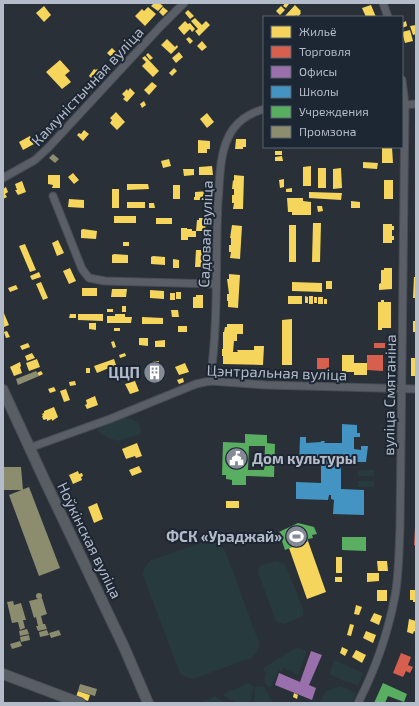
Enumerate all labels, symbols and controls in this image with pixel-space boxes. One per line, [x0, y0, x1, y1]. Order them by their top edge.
legend [263, 16, 403, 148]
street label: Камуністычная вуліца [27, 23, 148, 150]
text: Жильё [299, 24, 336, 38]
text: Торговля [299, 44, 351, 58]
text: Офисы [299, 64, 337, 78]
text: Школы [299, 84, 339, 98]
text: Учреждения [299, 104, 369, 118]
text: Промзона [299, 124, 356, 138]
street label: Садовая вуліца [194, 180, 217, 288]
street label: вуліца Смятаніна [379, 334, 400, 456]
building icon: ЦЦП [142, 359, 168, 385]
street label: Цэнтральная вуліца [206, 361, 348, 384]
place label: ЦЦП [108, 363, 140, 381]
public building icon: Дом культуры [223, 445, 249, 471]
place label: Дом культуры [252, 449, 356, 467]
street label: Ноўкінская вуліца [53, 479, 126, 602]
sports icon: ФСК «Ураджай» [284, 523, 310, 549]
place label: ФСК «Ураджай» [166, 527, 282, 545]

